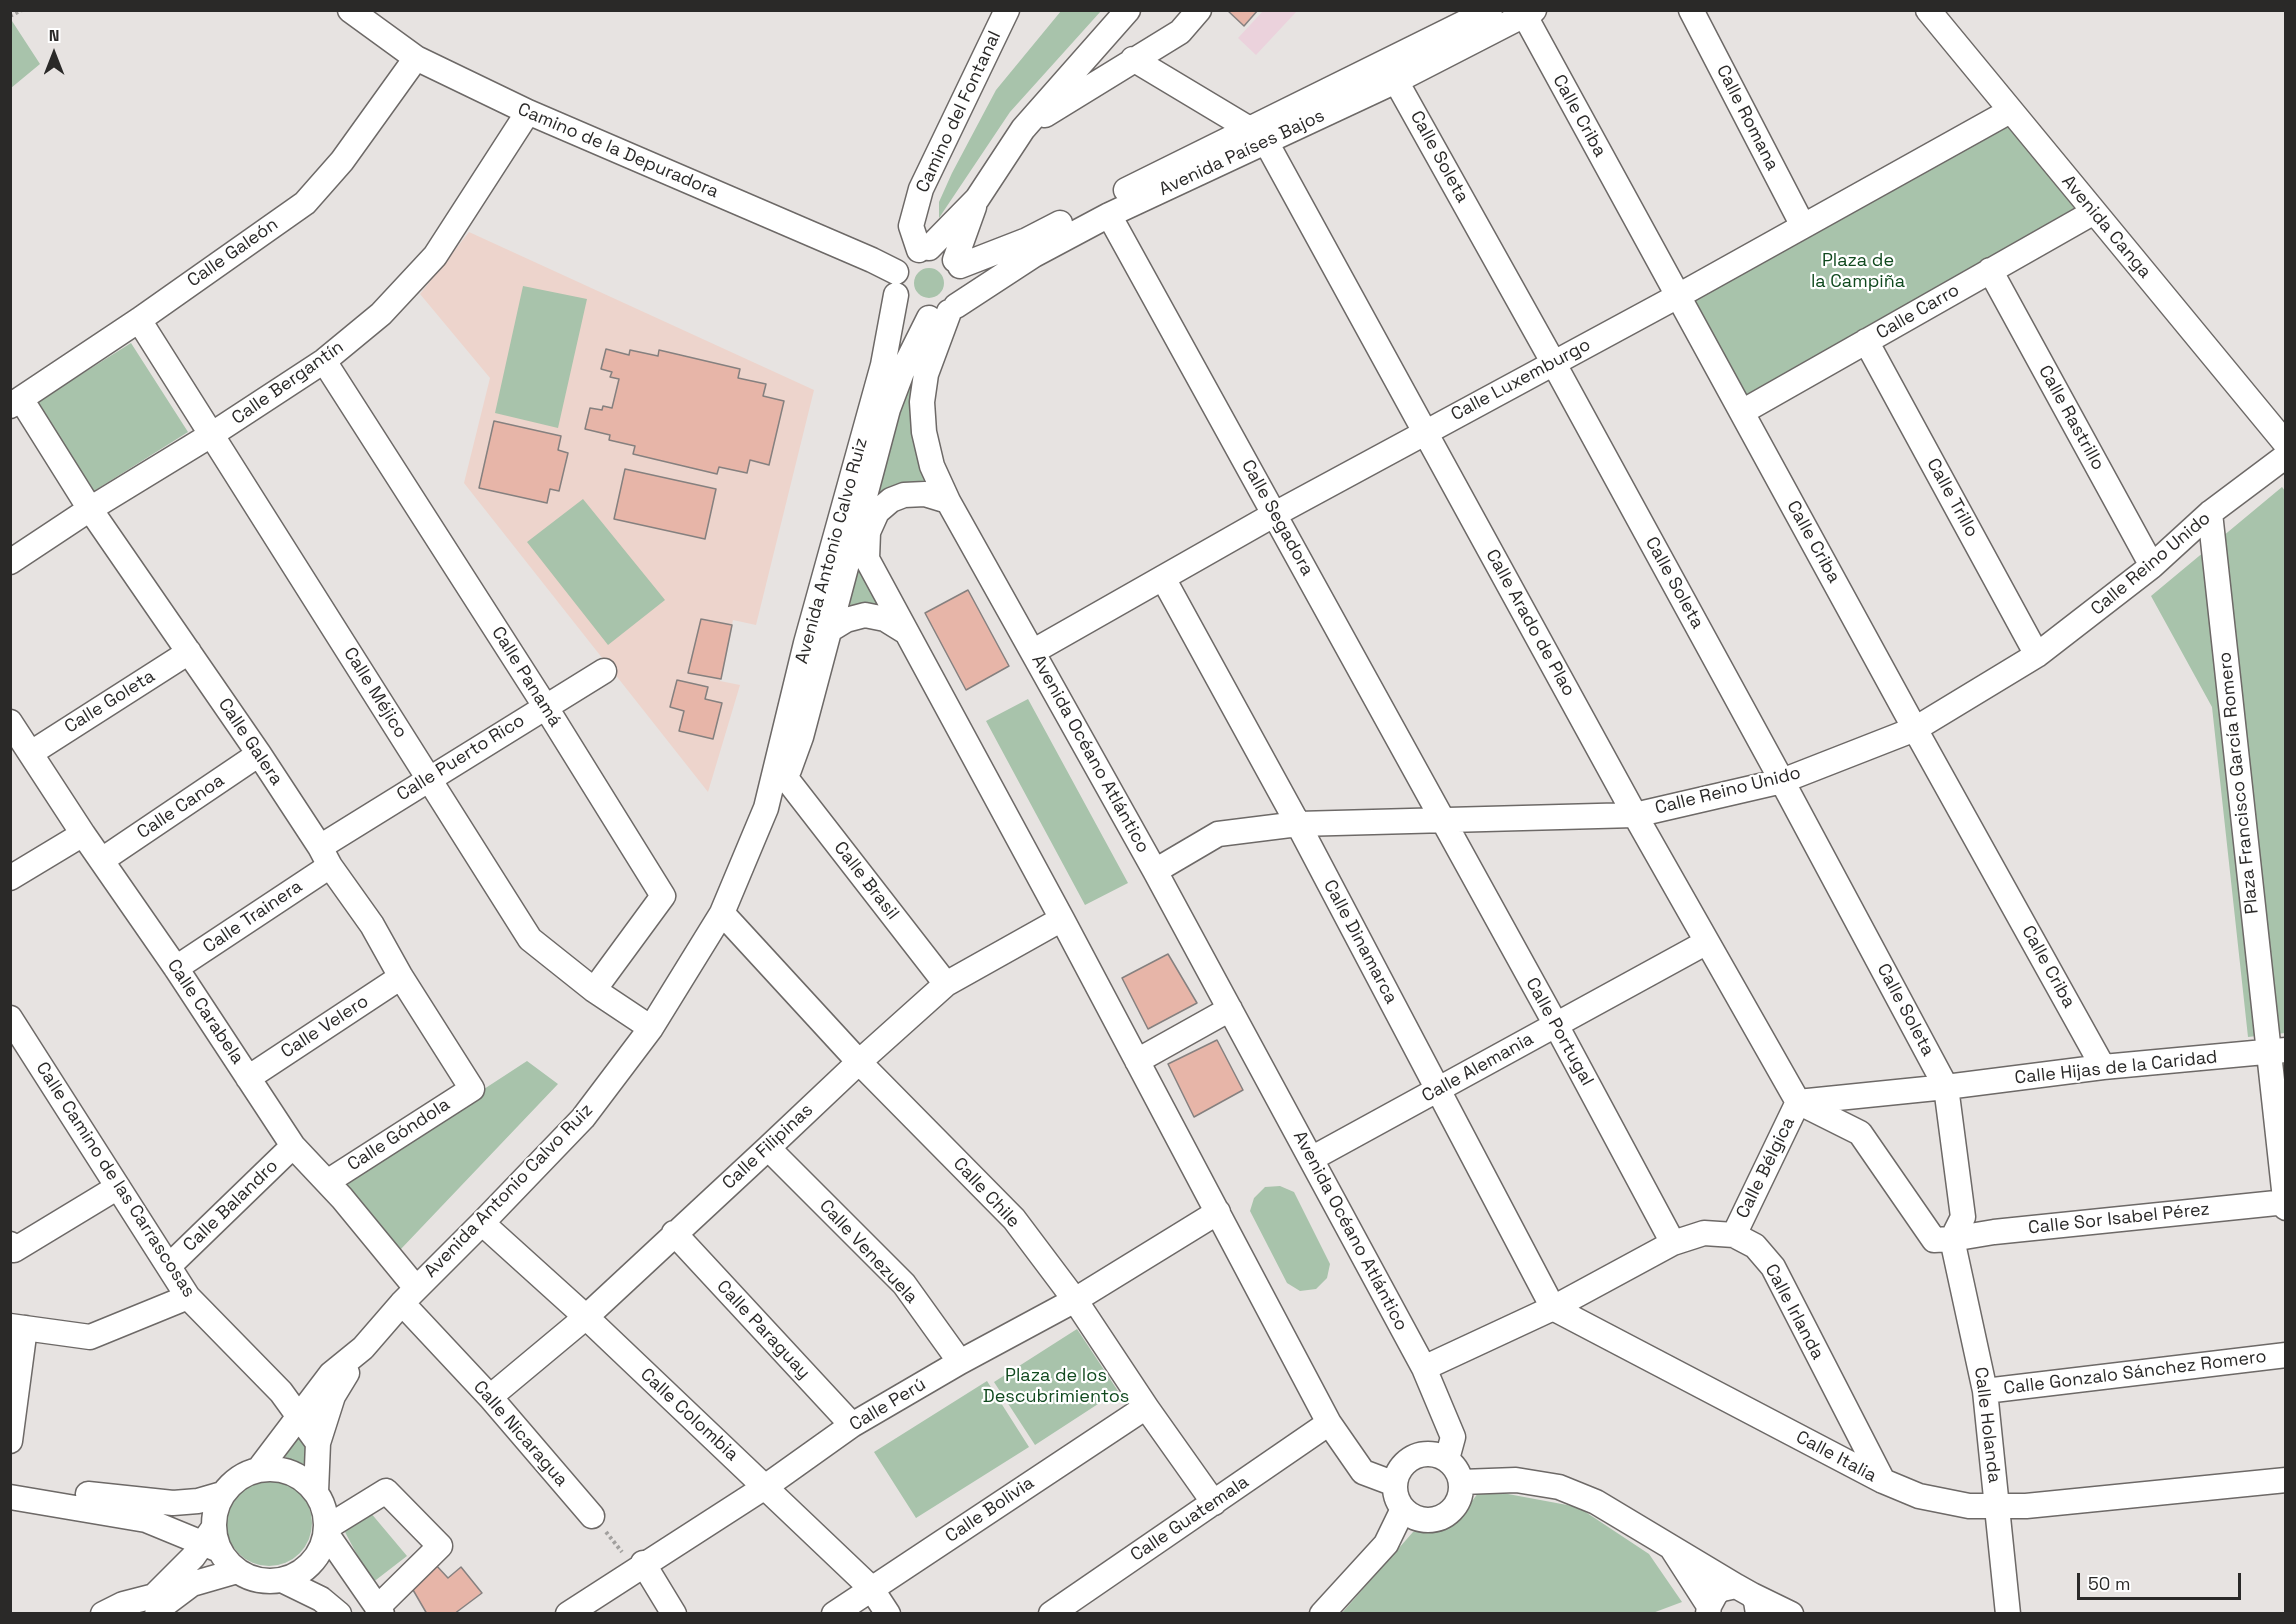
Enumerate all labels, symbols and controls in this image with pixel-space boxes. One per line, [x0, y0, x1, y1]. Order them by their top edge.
north arrow [24, 24, 84, 84]
text: N [49, 25, 59, 46]
street label: Camino del Fontanal [912, 28, 1006, 196]
street label: Calle Romana [1711, 62, 1783, 174]
street label: Calle Criba [1548, 71, 1610, 161]
street label: Camino de la Depuradora [514, 99, 722, 203]
street label: Avenida Países Bajos [1156, 105, 1328, 201]
street label: Calle Soleta [1405, 107, 1473, 207]
street label: Avenida Canga [2057, 171, 2155, 283]
street label: Calle Galeón [184, 214, 282, 292]
park label: Plaza de la Campiña [1811, 250, 1905, 292]
street label: Calle Carro [1873, 280, 1963, 344]
street label: Calle Luxemburgo [1448, 334, 1594, 426]
street label: Calle Bergantín [228, 336, 348, 430]
street label: Calle Rastrillo [2033, 362, 2109, 474]
street label: Avenida Antonio Calvo Ruiz [791, 436, 873, 666]
street label: Calle Trillo [1922, 455, 1982, 541]
street label: Calle Segadora [1236, 456, 1318, 580]
street label: Calle Criba [1782, 497, 1844, 587]
street label: Calle Reino Unido [2087, 508, 2215, 620]
street label: Calle Soleta [1640, 533, 1708, 633]
street label: Calle Arado de Plao [1481, 546, 1579, 700]
street label: Calle Panamá [487, 623, 565, 731]
street label: Calle Méjico [339, 644, 411, 742]
street label: Avenida Océano Atlántico [1026, 651, 1154, 857]
street label: Plaza Francisco García Romero [2214, 651, 2264, 915]
street label: Calle Goleta [61, 666, 159, 738]
street label: Calle Galera [213, 694, 287, 790]
street label: Calle Puerto Rico [393, 710, 529, 806]
street label: Calle Reino Unido [1653, 762, 1803, 820]
street label: Calle Canoa [133, 770, 229, 844]
street label: Calle Brasil [829, 838, 903, 924]
street label: Calle Trainera [199, 876, 307, 958]
street label: Calle Dinamarca [1318, 876, 1402, 1008]
street label: Calle Criba [2017, 922, 2079, 1012]
street label: Calle Carabela [162, 955, 248, 1069]
street label: Calle Soleta [1872, 960, 1938, 1060]
street label: Calle Portugal [1520, 974, 1598, 1090]
street label: Calle Velero [277, 991, 373, 1063]
street label: Calle Alemania [1419, 1028, 1537, 1108]
street label: Calle Hijas de la Caridad [2014, 1047, 2218, 1089]
street label: Calle Camino de las Carrascosas [31, 1058, 199, 1302]
street label: Calle Góndola [344, 1094, 454, 1176]
street label: Avenida Antonio Calvo Ruiz [420, 1100, 598, 1282]
street label: Calle Filipinas [718, 1100, 818, 1194]
street label: Calle Bélgica [1732, 1114, 1800, 1222]
street label: Avenida Océano Atlántico [1288, 1127, 1412, 1335]
street label: Calle Chile [948, 1153, 1024, 1233]
street label: Calle Balandro [179, 1155, 283, 1257]
street label: Calle Venezuela [814, 1196, 922, 1308]
street label: Calle Sor Isabel Pérez [2027, 1199, 2211, 1239]
street label: Calle Irlanda [1760, 1261, 1828, 1363]
street label: Calle Paraguay [712, 1276, 814, 1384]
street label: Calle Gonzalo Sánchez Romero [2002, 1346, 2268, 1400]
street label: Calle Colombia [636, 1364, 742, 1466]
park label: Plaza de los Descubrimientos [983, 1365, 1129, 1408]
street label: Calle Holanda [1969, 1366, 2005, 1484]
street label: Calle Perú [846, 1374, 930, 1436]
street label: Calle Nicaragua [468, 1377, 572, 1491]
street label: Calle Italia [1792, 1427, 1880, 1487]
street label: Calle Guatemala [1127, 1471, 1253, 1567]
street label: Calle Bolivia [942, 1472, 1038, 1548]
scale bar [2080, 1561, 2244, 1599]
text: 50 m [2088, 1572, 2130, 1595]

